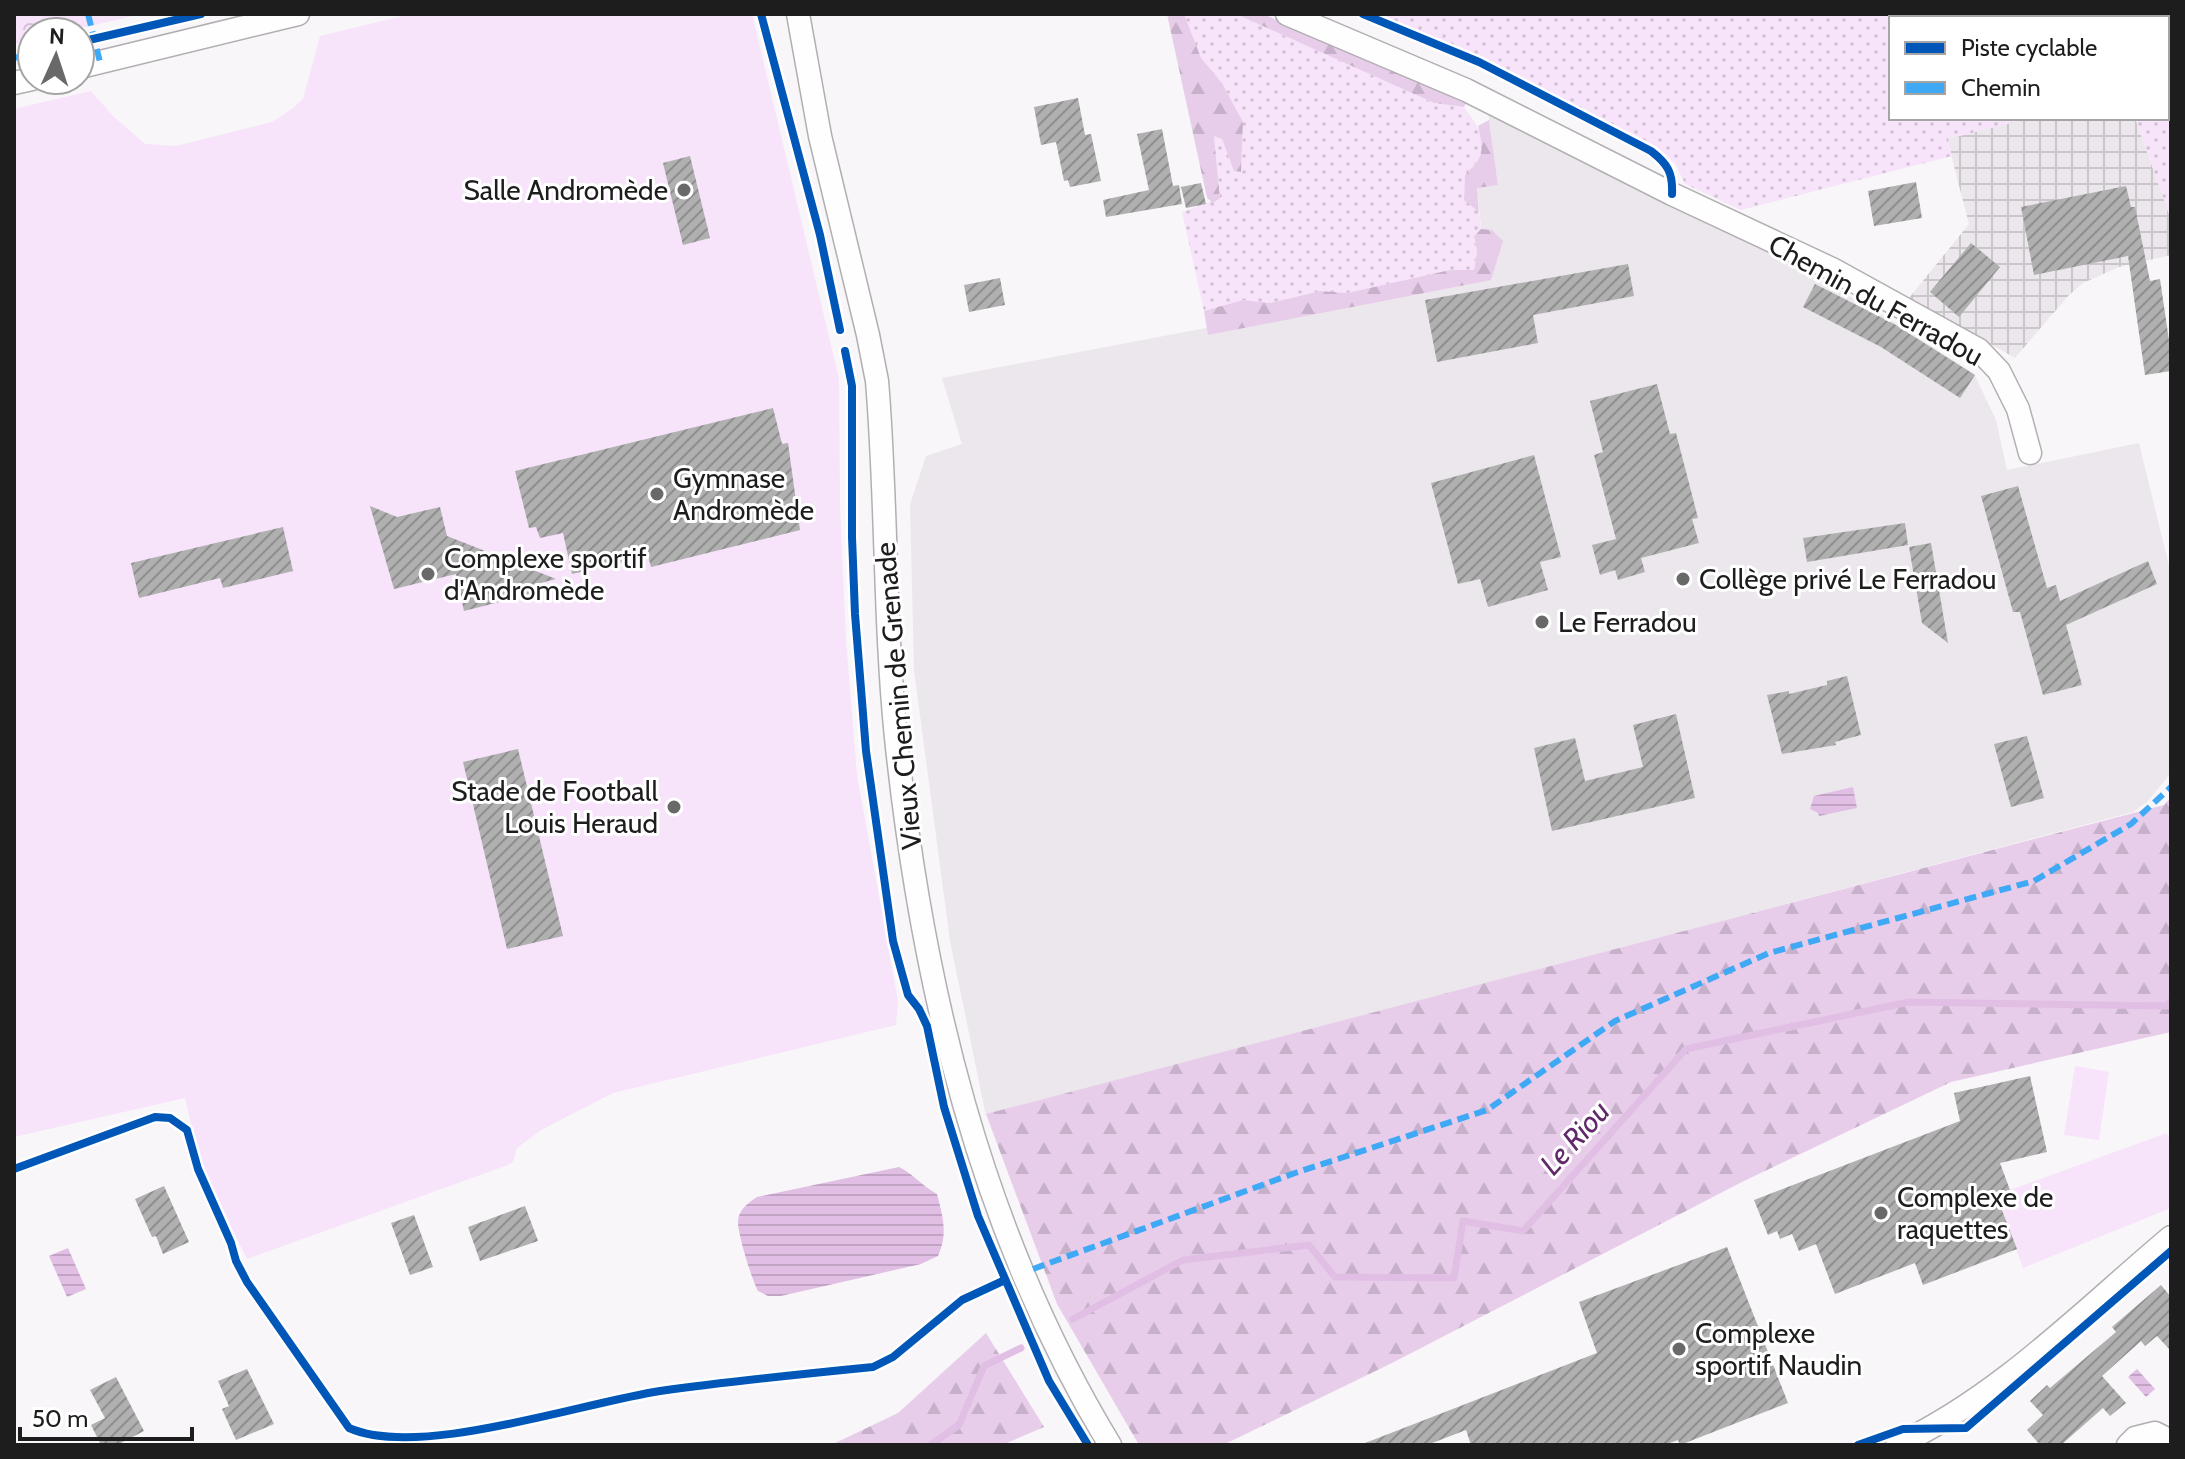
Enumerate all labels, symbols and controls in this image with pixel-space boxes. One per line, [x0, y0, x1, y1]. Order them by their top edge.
north arrow [16, 16, 96, 96]
legend [1889, 16, 2169, 120]
text: N [49, 23, 65, 50]
text: Piste cyclable [1961, 33, 2097, 62]
text: Chemin [1961, 73, 2041, 102]
place label: Salle Andromède [463, 173, 668, 207]
marker: Salle Andromède [675, 181, 693, 199]
street label: Chemin du Ferradou [1763, 227, 1989, 373]
place label: Gymnase Andromède [673, 461, 814, 527]
marker: Gymnase Andromède [648, 485, 666, 503]
place label: Complexe sportif d'Andromède [444, 541, 647, 607]
street label: Vieux Chemin de Grenade [868, 541, 928, 851]
place label: Collège privé Le Ferradou [1699, 562, 1996, 596]
marker: Complexe sportif d'Andromède [419, 565, 437, 583]
marker: Collège privé Le Ferradou [1674, 570, 1692, 588]
place label: Le Ferradou [1558, 605, 1697, 639]
marker: Le Ferradou [1533, 613, 1551, 631]
place label: Stade de Football Louis Heraud [451, 774, 658, 840]
marker: Stade de Football Louis Heraud [665, 798, 683, 816]
water label: Le Riou [1532, 1093, 1618, 1182]
place label: Complexe de raquettes [1897, 1180, 2053, 1246]
marker: Complexe de raquettes [1872, 1204, 1890, 1222]
place label: Complexe sportif Naudin [1695, 1316, 1862, 1382]
marker: Complexe sportif Naudin [1670, 1340, 1688, 1358]
scale bar [20, 1391, 192, 1441]
text: 50 m [32, 1404, 88, 1433]

